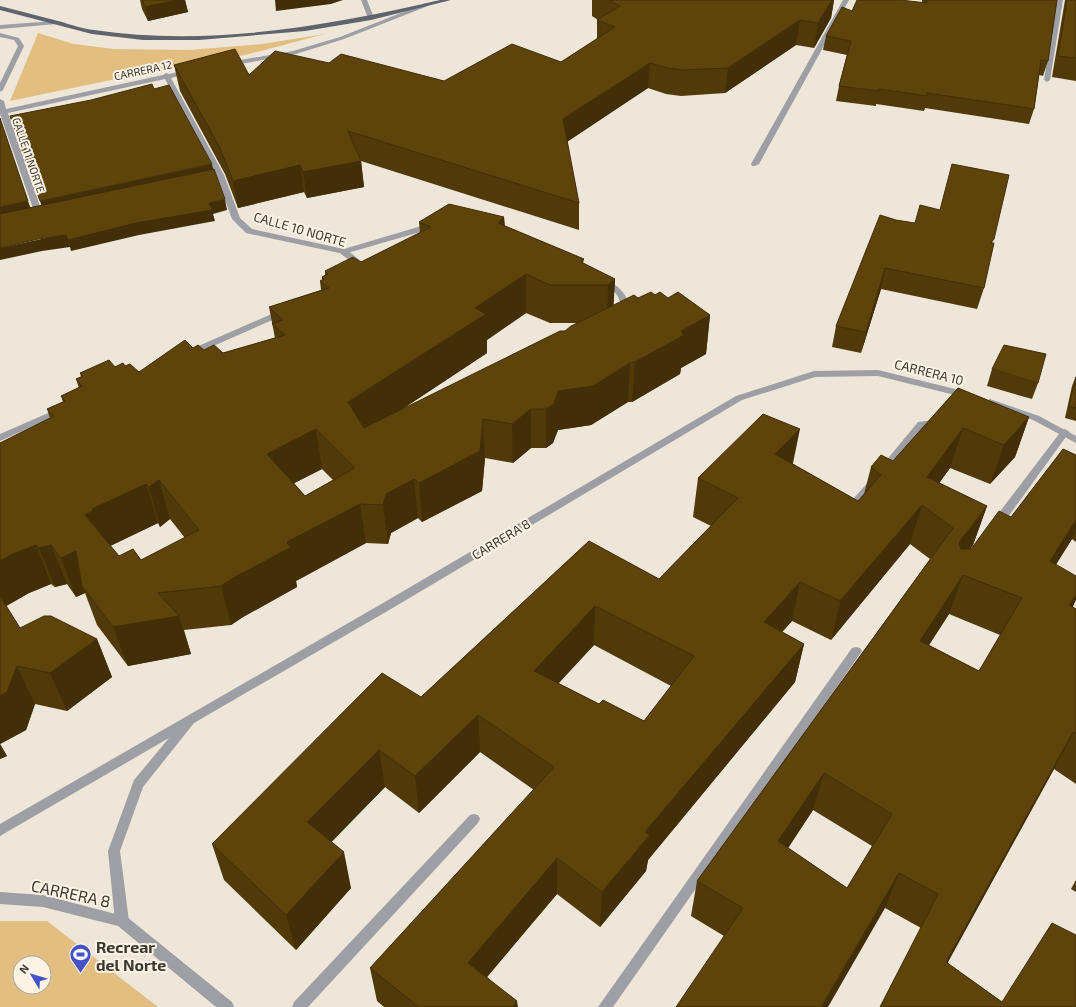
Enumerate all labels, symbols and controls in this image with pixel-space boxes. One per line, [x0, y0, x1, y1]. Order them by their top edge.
street label: CARRERA 12 [113, 57, 173, 83]
street label: CALLE 11 NORTE [10, 116, 48, 194]
street label: CALLE 10 NORTE [252, 208, 348, 250]
street label: CARRERA 10 [893, 356, 965, 388]
street label: CARRERA 8 [469, 515, 533, 563]
street label: CARRERA 8 [30, 875, 112, 911]
place label: Recrear del Norte [96, 937, 166, 974]
sports icon: Recrear del Norte [67, 942, 93, 975]
north arrow [12, 955, 52, 995]
text: N [16, 961, 31, 976]

